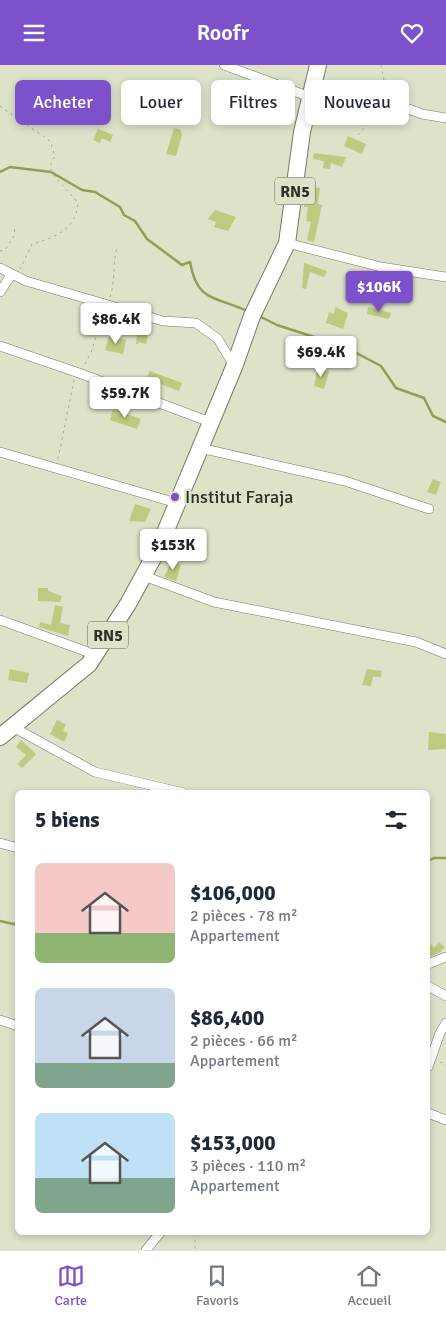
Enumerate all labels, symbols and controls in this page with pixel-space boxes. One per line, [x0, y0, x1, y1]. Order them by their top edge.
icon: menu [20, 19, 48, 47]
text: Roofr [197, 19, 249, 46]
icon: heart [398, 19, 426, 47]
chip: Acheter [15, 80, 111, 125]
chip: Louer [121, 80, 201, 125]
chip: Filtres [211, 80, 295, 125]
chip: Nouveau [305, 80, 409, 125]
road number: RN5 [275, 177, 315, 205]
pin: $106K [344, 271, 414, 313]
text: $106K [357, 277, 401, 297]
pin: $86.4K [75, 303, 157, 345]
text: $86.4K [91, 309, 141, 329]
pin: $69.4K [280, 335, 362, 378]
text: $69.4K [296, 342, 346, 362]
pin: $59.7K [84, 377, 166, 419]
text: $59.7K [100, 383, 150, 403]
place label: Institut Faraja [185, 486, 293, 508]
marker: Institut Faraja [169, 491, 181, 503]
pin: $153K [138, 529, 208, 571]
text: $153K [151, 535, 195, 555]
road number: RN5 [88, 621, 128, 649]
icon: filters [382, 806, 410, 834]
text: 5 biens [35, 807, 100, 833]
text: $106,000 [190, 880, 276, 906]
icon: home [75, 883, 135, 943]
text: 2 pièces · 78 m² [190, 906, 298, 926]
text: Appartement [190, 926, 280, 946]
text: $86,400 [190, 1005, 264, 1031]
icon: home [75, 1008, 135, 1068]
text: 2 pièces · 66 m² [190, 1031, 298, 1051]
text: Appartement [190, 1051, 280, 1071]
text: $153,000 [190, 1130, 276, 1156]
icon: home [75, 1133, 135, 1193]
text: 3 pièces · 110 m² [190, 1156, 306, 1176]
text: Appartement [190, 1176, 280, 1196]
tab: Carte [54, 1262, 87, 1309]
tab: Favoris [196, 1262, 239, 1309]
tab: Accueil [347, 1262, 392, 1309]

